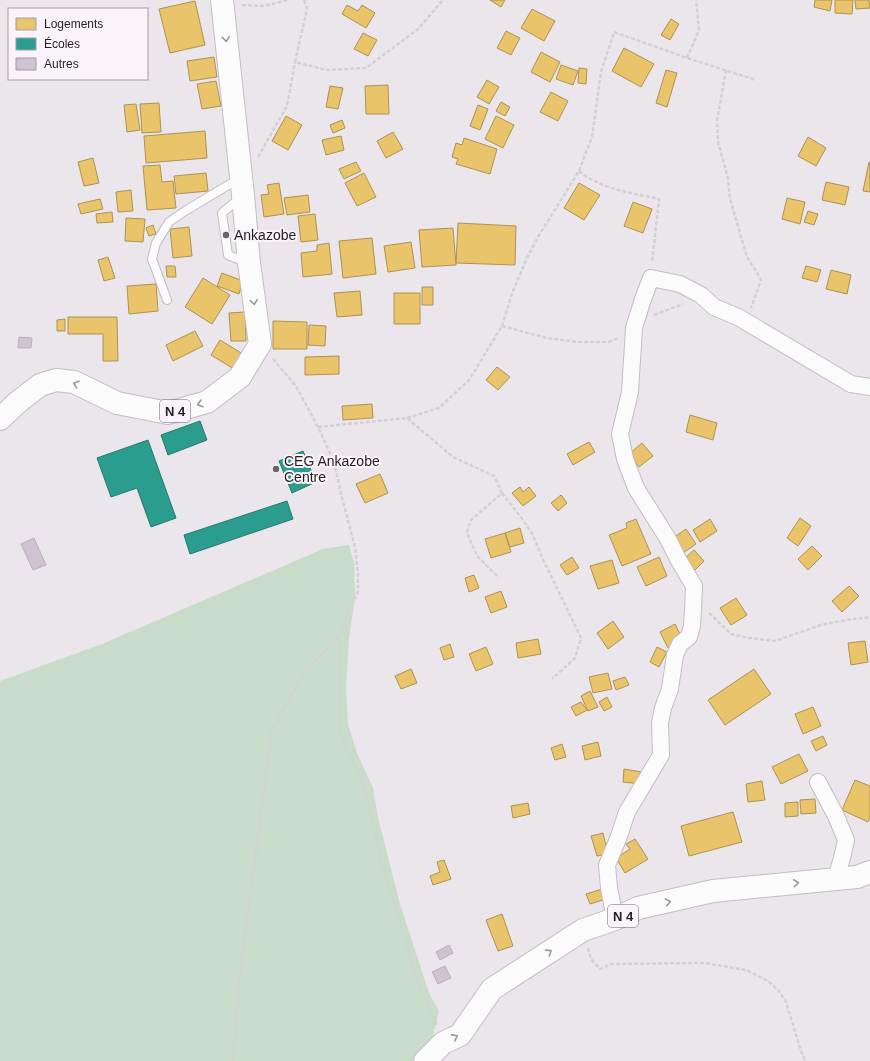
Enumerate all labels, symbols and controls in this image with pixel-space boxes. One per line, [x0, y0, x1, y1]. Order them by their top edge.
legend [8, 8, 148, 80]
text: Logements [44, 17, 103, 31]
text: Écoles [44, 36, 80, 51]
one-way arrow [221, 36, 230, 42]
text: Autres [44, 57, 79, 71]
place label: Ankazobe [234, 227, 296, 243]
marker: Ankazobe [221, 230, 231, 240]
one-way arrow [249, 299, 258, 305]
one-way arrow [73, 380, 80, 389]
one-way arrow [196, 399, 203, 408]
road number: N 4 [160, 400, 190, 422]
place label: CEG Ankazobe Centre [284, 453, 380, 485]
marker: CEG Ankazobe Centre [271, 464, 281, 474]
one-way arrow [793, 878, 799, 887]
one-way arrow [665, 898, 671, 906]
road number: N 4 [608, 905, 638, 927]
one-way arrow [545, 950, 552, 957]
one-way arrow [451, 1034, 458, 1042]

